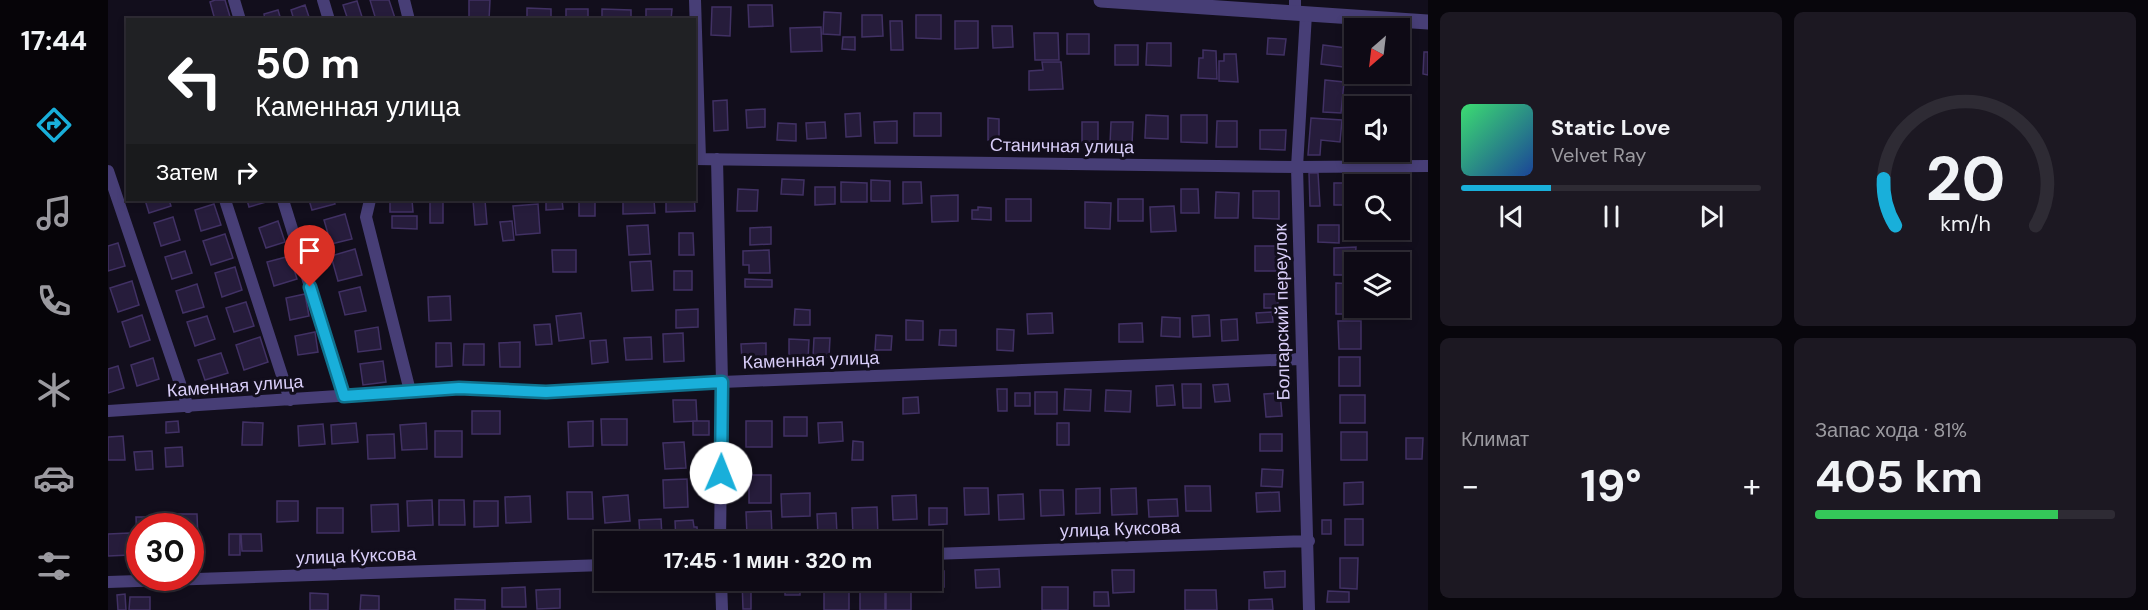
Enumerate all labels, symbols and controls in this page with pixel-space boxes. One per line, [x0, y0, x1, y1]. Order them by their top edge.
north arrow [1344, 18, 1410, 84]
map controls [1344, 18, 1410, 318]
text: 17:44 [21, 23, 87, 58]
text: 50 m [255, 36, 360, 91]
icon: left [156, 42, 234, 120]
text: Каменная улица [255, 89, 460, 124]
button: sound [1344, 96, 1410, 162]
icon: directions [33, 104, 75, 146]
text: Static Love [1551, 113, 1671, 142]
street label: Станичная улица [990, 133, 1135, 159]
text: 20 [1925, 138, 2005, 219]
text: Velvet Ray [1551, 142, 1646, 168]
icon: right [230, 156, 263, 189]
text: Затем [156, 158, 218, 187]
button: search [1344, 174, 1410, 240]
icon: music [33, 192, 75, 234]
icon: previous [1495, 200, 1528, 233]
icon: pause [1595, 200, 1628, 233]
icon: next [1695, 200, 1728, 233]
text: km/h [1940, 210, 1990, 238]
street label: Болгарский переулок [1268, 223, 1296, 401]
pin [284, 225, 335, 287]
icon: arrive [293, 234, 326, 267]
button: layers [1344, 252, 1410, 318]
icon: phone [33, 280, 75, 322]
street label: Каменная улица [742, 346, 881, 374]
icon: climate [33, 369, 75, 411]
street label: Каменная улица [166, 369, 305, 403]
text: Запас хода · 81% [1815, 417, 1967, 443]
text: Климат [1461, 426, 1529, 452]
position arrow [689, 441, 753, 505]
text: 405 km [1815, 447, 1983, 506]
text: 19° [1580, 456, 1642, 515]
icon: car [33, 457, 75, 499]
text: − [1461, 464, 1479, 507]
text: + [1743, 464, 1761, 507]
speed limit sign: 30 [126, 513, 204, 591]
street label: улица Куксова [1059, 515, 1182, 543]
street label: улица Куксова [295, 542, 418, 570]
icon: filters [33, 545, 75, 587]
text: 17:45 · 1 мин · 320 m [664, 546, 872, 575]

